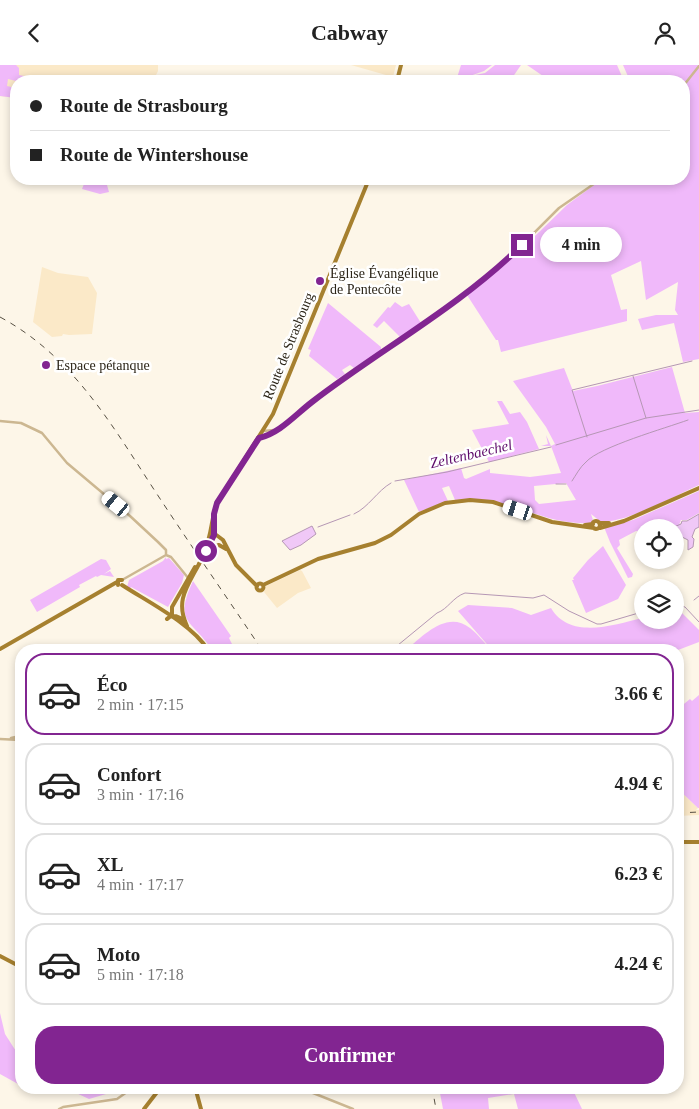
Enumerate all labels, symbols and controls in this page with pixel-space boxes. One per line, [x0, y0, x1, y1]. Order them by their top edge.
icon: back [20, 19, 48, 47]
icon: person [651, 19, 679, 47]
text: Cabway [311, 20, 388, 45]
text: Route de Strasbourg [60, 95, 228, 116]
text: Route de Wintershouse [60, 144, 248, 165]
callout: 4 min [540, 227, 622, 263]
route end [511, 234, 533, 256]
text: 4 min [562, 236, 600, 253]
place label: Église Évangélique de Pentecôte [330, 265, 438, 297]
marker: Église Évangélique de Pentecôte [314, 275, 326, 287]
street label: Route de Strasbourg [260, 290, 317, 402]
place label: Espace pétanque [56, 358, 150, 373]
marker: Espace pétanque [40, 359, 52, 371]
water label: Zeltenbaechel [428, 437, 514, 471]
car [99, 489, 132, 519]
car [501, 498, 534, 522]
map controls [634, 519, 684, 629]
button: locate [634, 519, 684, 569]
route start [195, 540, 217, 562]
button: layers [634, 579, 684, 629]
icon: car [37, 672, 82, 717]
text: Éco [97, 674, 128, 695]
text: 3.66 € [615, 683, 662, 704]
text: 2 min · 17:15 [97, 696, 184, 713]
icon: car [37, 762, 82, 807]
text: Confort [97, 764, 161, 785]
text: 4.94 € [615, 773, 662, 794]
text: 3 min · 17:16 [97, 786, 184, 803]
icon: car [37, 852, 82, 897]
text: XL [97, 854, 123, 875]
text: 6.23 € [615, 863, 662, 884]
text: 4 min · 17:17 [97, 876, 184, 893]
icon: car [37, 942, 82, 987]
text: Moto [97, 944, 140, 965]
text: 4.24 € [615, 953, 662, 974]
text: 5 min · 17:18 [97, 966, 184, 983]
button: Confirmer [35, 1026, 664, 1084]

